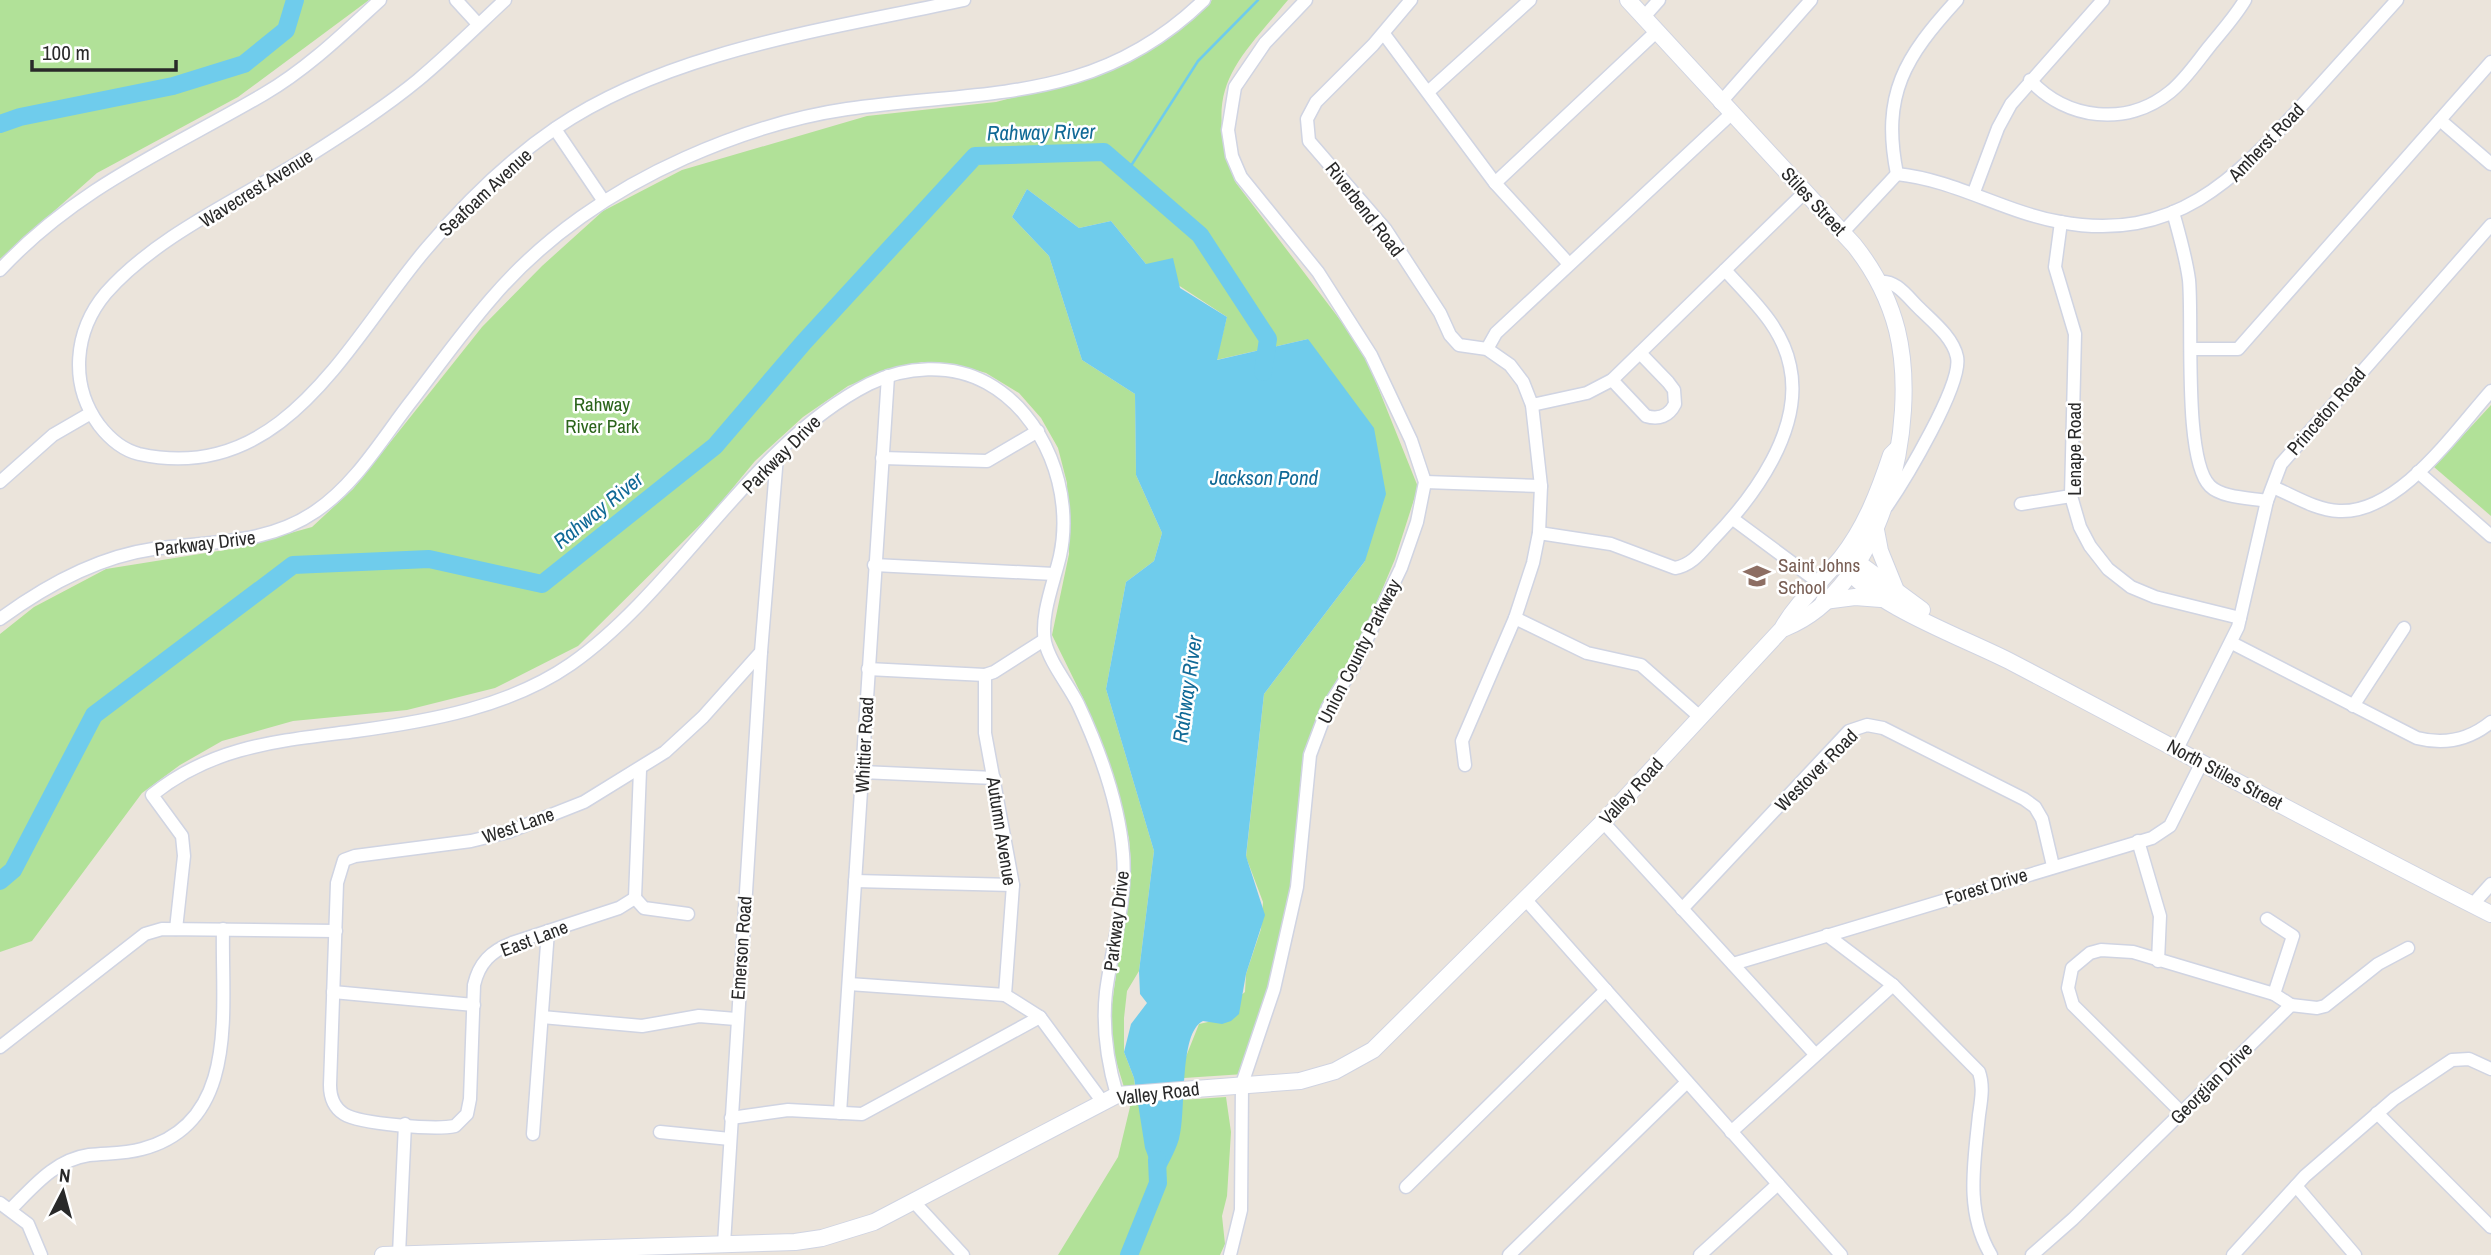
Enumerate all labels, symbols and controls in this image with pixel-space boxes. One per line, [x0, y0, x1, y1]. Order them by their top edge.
scale bar [32, 28, 175, 72]
text: 100 m [42, 38, 90, 67]
street label: Amherst Road [2221, 97, 2310, 188]
water label: Rahway River [987, 117, 1097, 147]
street label: Seafoam Avenue [433, 142, 537, 242]
street label: Wavecrest Avenue [194, 143, 318, 233]
street label: Riverbend Road [1320, 156, 1410, 262]
street label: Stiles Street [1776, 161, 1853, 241]
street label: Princeton Road [2281, 362, 2371, 460]
park label: Rahway River Park [565, 391, 639, 439]
street label: Lenape Road [2061, 402, 2087, 496]
street label: Parkway Drive [736, 409, 826, 499]
water label: Jackson Pond [1209, 463, 1319, 492]
water label: Rahway River [547, 464, 650, 555]
street label: Parkway Drive [153, 524, 257, 562]
place label: Saint Johns School [1778, 552, 1860, 600]
school or university icon: Saint Johns School [1742, 561, 1772, 591]
street label: Union County Parkway [1311, 574, 1407, 728]
water label: Rahway River [1165, 632, 1209, 745]
street label: Whittier Road [849, 696, 879, 794]
street label: Westover Road [1769, 723, 1863, 817]
street label: North Stiles Street [2163, 733, 2288, 816]
street label: Valley Road [1593, 752, 1669, 830]
street label: Autumn Avenue [980, 774, 1023, 887]
street label: West Lane [479, 801, 557, 849]
street label: Forest Drive [1942, 861, 2030, 911]
street label: Parkway Drive [1097, 869, 1135, 973]
street label: Emerson Road [724, 895, 758, 1001]
street label: East Lane [497, 913, 571, 963]
street label: Georgian Drive [2164, 1036, 2258, 1130]
street label: Valley Road [1115, 1075, 1201, 1111]
north arrow [28, 1157, 98, 1227]
text: N [58, 1162, 72, 1189]

